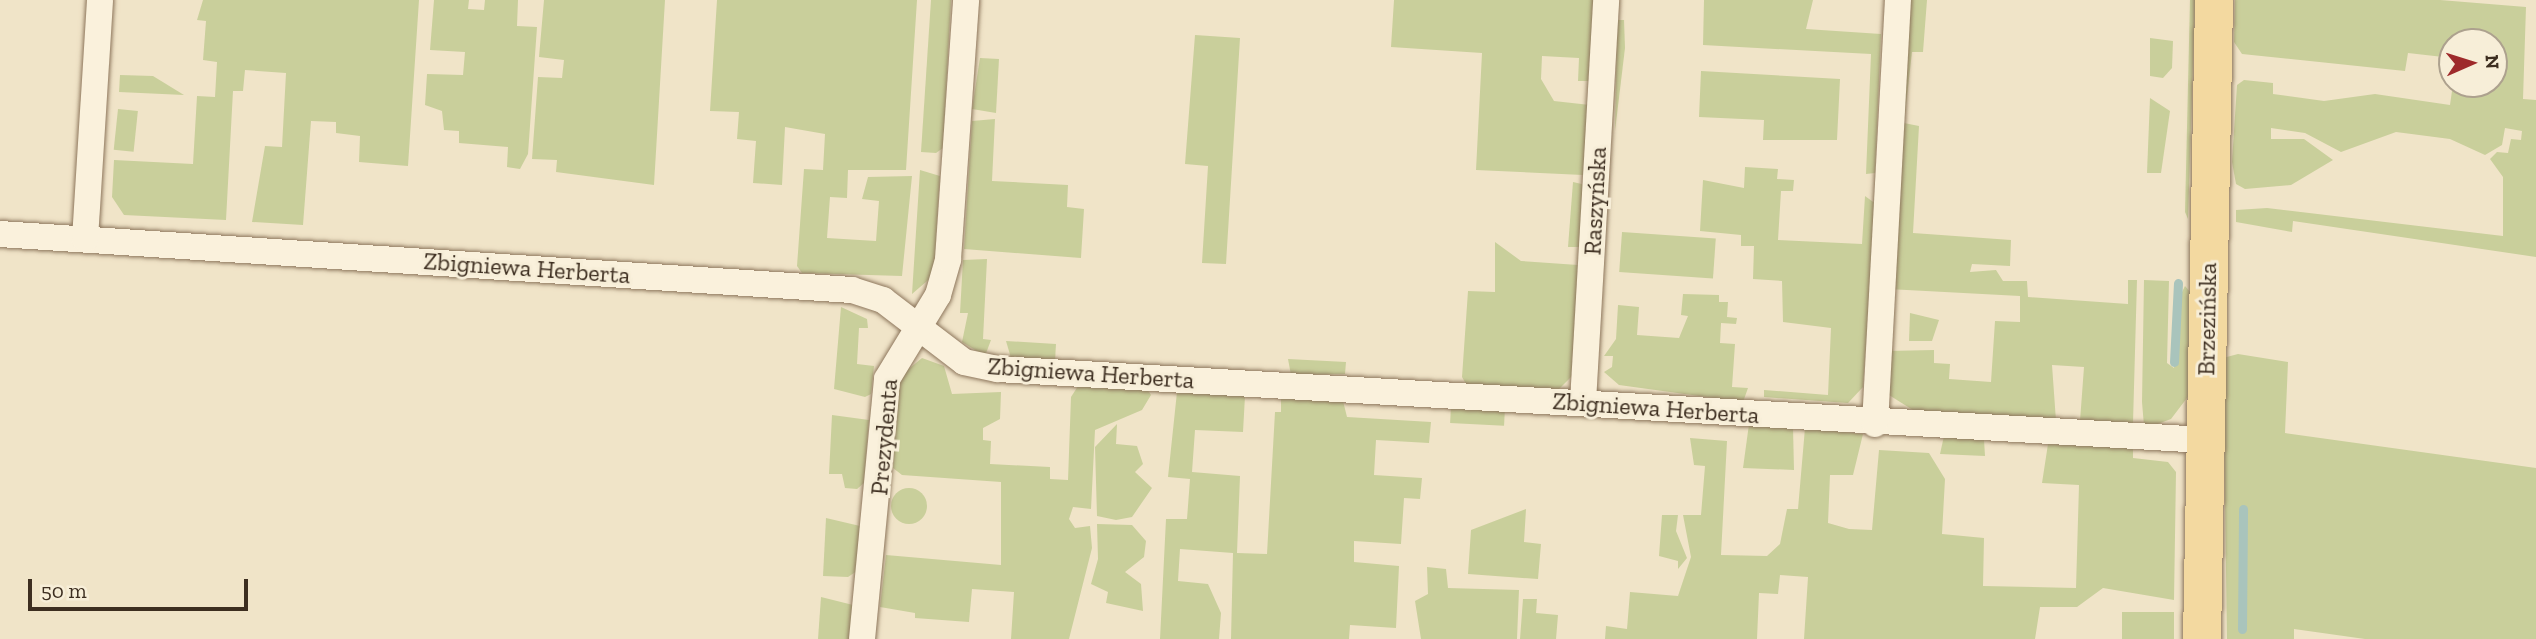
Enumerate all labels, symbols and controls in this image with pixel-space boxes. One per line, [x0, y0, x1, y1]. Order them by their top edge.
north arrow [2438, 28, 2508, 98]
text: N [2481, 54, 2504, 70]
street label: Raszyńska [1578, 146, 1612, 256]
street label: Zbigniewa Herberta [423, 246, 631, 290]
street label: Brzezińska [2192, 262, 2222, 376]
street label: Zbigniewa Herberta [987, 351, 1195, 395]
street label: Prezydenta [865, 378, 903, 496]
street label: Zbigniewa Herberta [1552, 386, 1760, 430]
scale bar [32, 566, 252, 610]
text: 50 m [41, 578, 87, 603]

